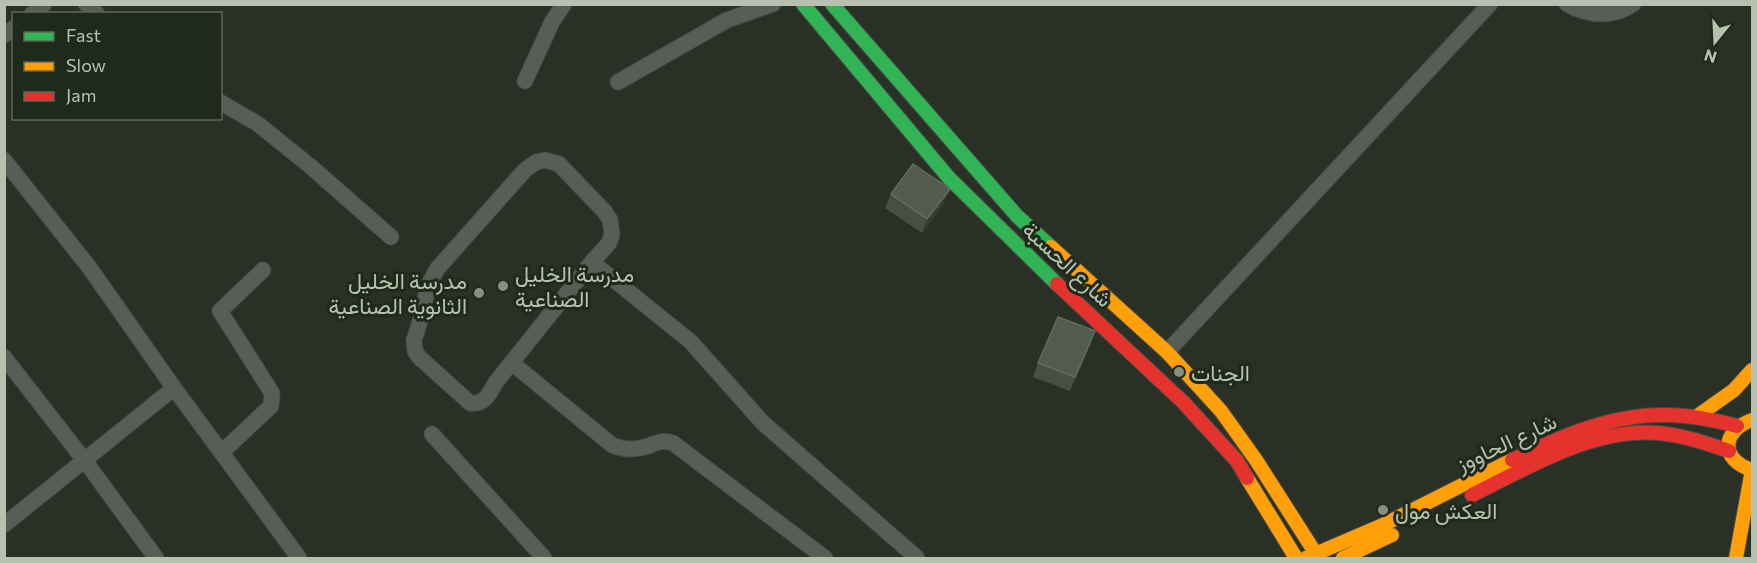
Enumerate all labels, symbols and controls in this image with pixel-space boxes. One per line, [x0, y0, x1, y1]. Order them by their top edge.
legend [12, 12, 222, 120]
north arrow [1685, 12, 1745, 72]
text: Fast [66, 24, 101, 46]
text: N [1702, 46, 1719, 68]
text: Slow [66, 54, 106, 76]
text: Jam [66, 84, 96, 106]
street label: شارع الحسبة [1016, 216, 1118, 314]
place label: مدرسة الخليل الصناعية [515, 260, 634, 312]
place label: مدرسة الخليل الثانوية الصناعية [328, 267, 467, 320]
marker: مدرسة الخليل الصناعية [496, 279, 510, 293]
marker: مدرسة الخليل الثانوية الصناعية [472, 286, 486, 300]
place label: الجنات [1191, 359, 1250, 386]
marker: الجنات [1172, 365, 1186, 379]
street label: شارع الحاووز [1451, 407, 1561, 479]
place label: العكش مول [1395, 497, 1497, 525]
marker: العكش مول [1376, 503, 1390, 517]

